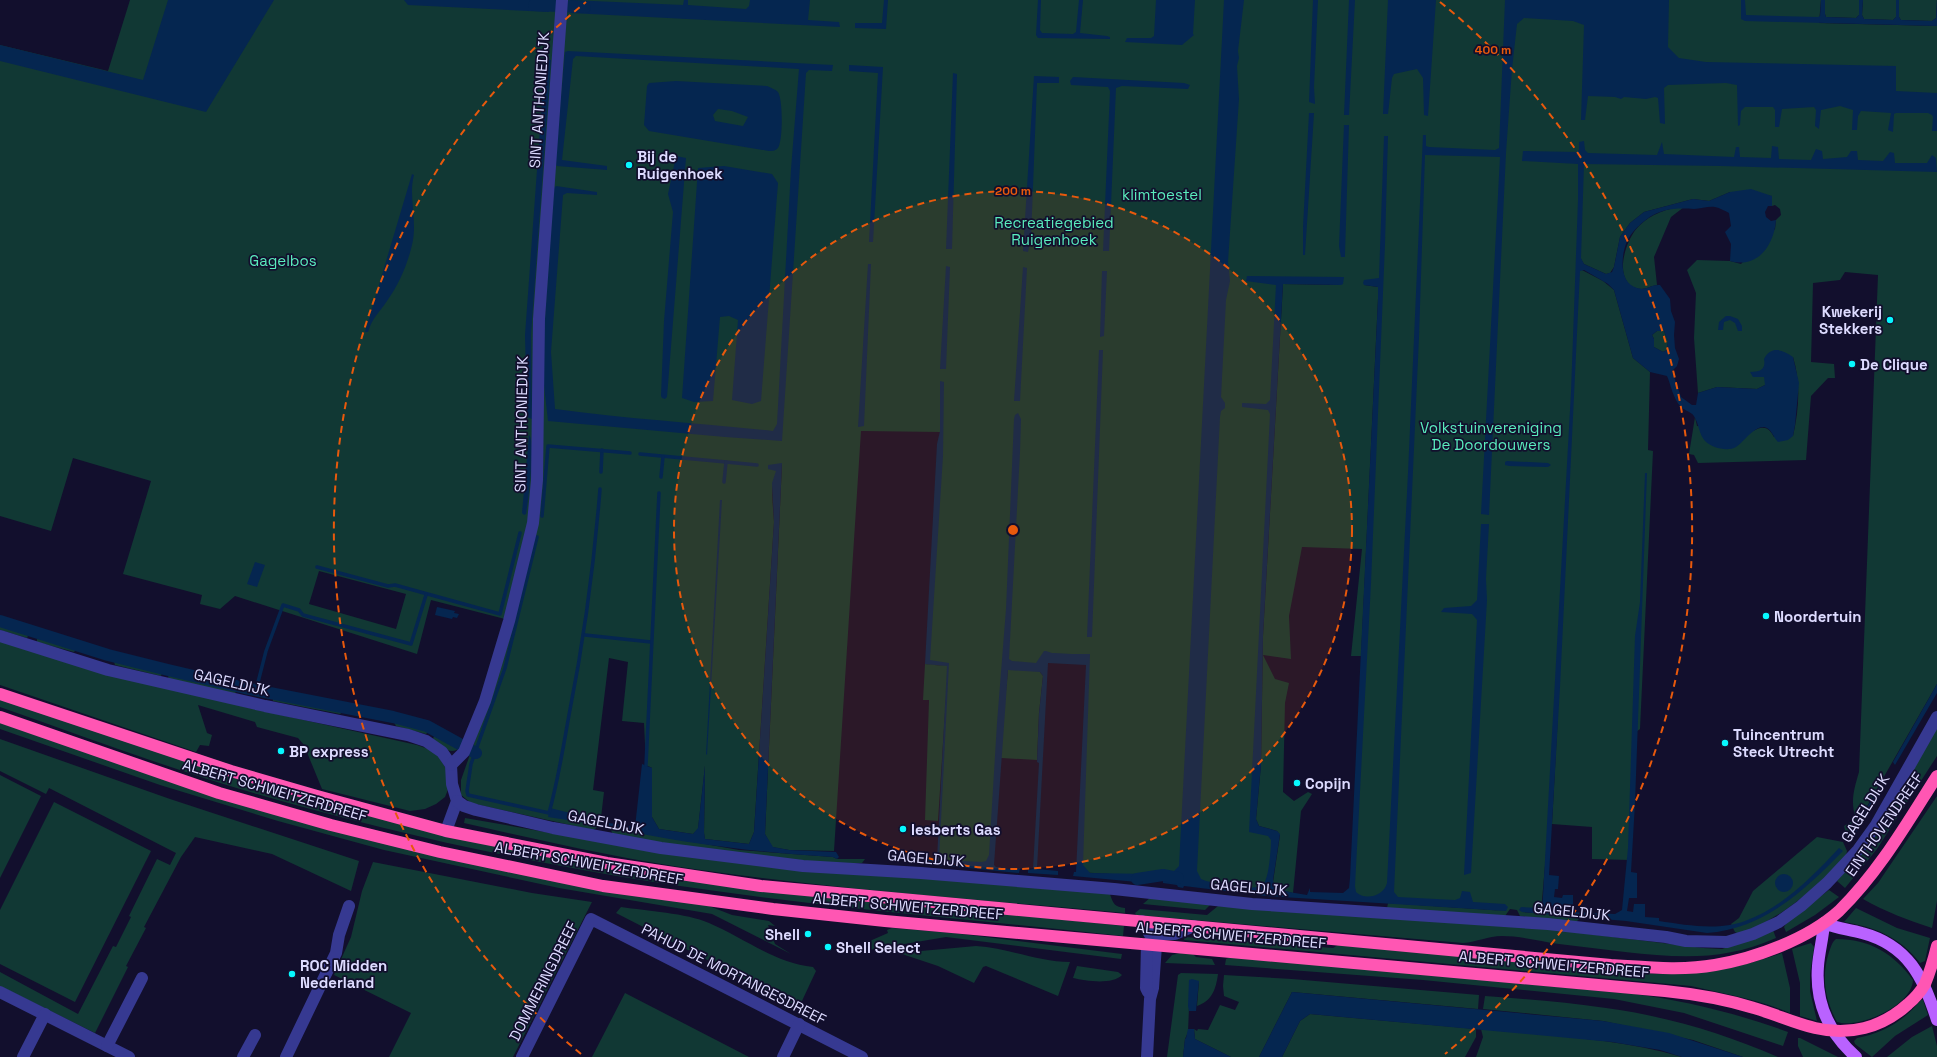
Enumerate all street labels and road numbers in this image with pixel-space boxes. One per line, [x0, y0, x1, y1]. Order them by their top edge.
street label: SINT ANTHONIEDIJK [525, 31, 553, 169]
street label: SINT ANTHONIEDIJK [510, 355, 532, 493]
street label: GAGELDIJK [192, 664, 272, 700]
street label: ALBERT SCHWEITZERDREEF [180, 755, 370, 825]
street label: EINTHOVENDREEF [1841, 768, 1927, 880]
street label: GAGELDIJK [1836, 770, 1894, 846]
street label: GAGELDIJK [566, 805, 646, 839]
street label: ALBERT SCHWEITZERDREEF [493, 837, 685, 889]
street label: GAGELDIJK [887, 845, 965, 871]
street label: GAGELDIJK [1210, 874, 1288, 900]
street label: ALBERT SCHWEITZERDREEF [812, 888, 1004, 924]
street label: GAGELDIJK [1533, 898, 1611, 924]
street label: ALBERT SCHWEITZERDREEF [1135, 917, 1327, 953]
street label: DOMMERINGDREEF [505, 918, 581, 1044]
street label: PAHUD DE MORTANGESDREEF [638, 919, 830, 1029]
street label: ALBERT SCHWEITZERDREEF [1458, 946, 1650, 982]

